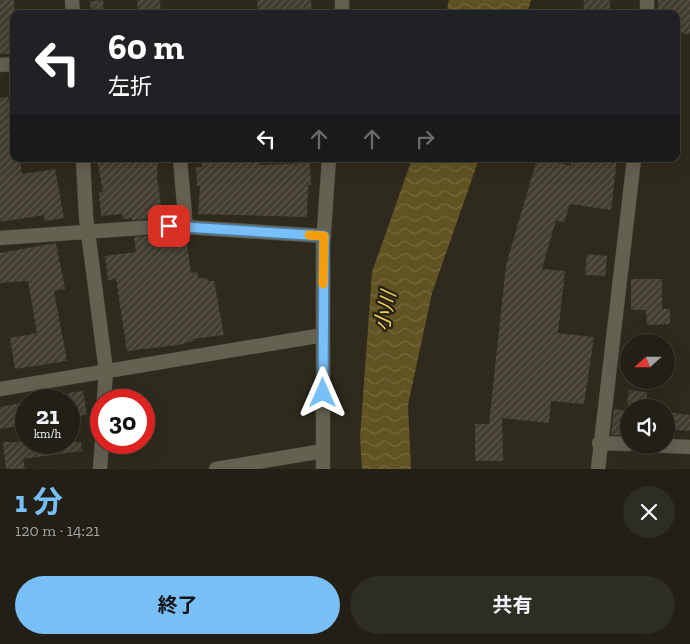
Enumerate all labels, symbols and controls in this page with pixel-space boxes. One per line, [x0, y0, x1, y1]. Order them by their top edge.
text: 60 m [108, 26, 184, 68]
icon: left [25, 30, 90, 95]
text: 左折 [108, 73, 152, 100]
icon: left [252, 125, 280, 153]
icon: ahead [305, 125, 333, 153]
icon: ahead [358, 125, 386, 153]
icon: right [411, 125, 439, 153]
pin [148, 205, 190, 247]
icon: arrive [155, 212, 183, 240]
water label: 小川 [369, 287, 401, 333]
north arrow [620, 334, 675, 389]
map controls [620, 334, 675, 454]
position arrow [296, 366, 348, 418]
speed limit sign: 30 [90, 389, 155, 454]
button: sound [620, 399, 675, 454]
text: 21 [36, 400, 59, 430]
text: km/h [34, 427, 61, 441]
text: 1 分 [15, 484, 63, 520]
button: close [623, 486, 675, 538]
text: 120 m · 14:21 [15, 521, 100, 540]
button: 終了 [15, 576, 340, 634]
button: 共有 [350, 576, 675, 634]

